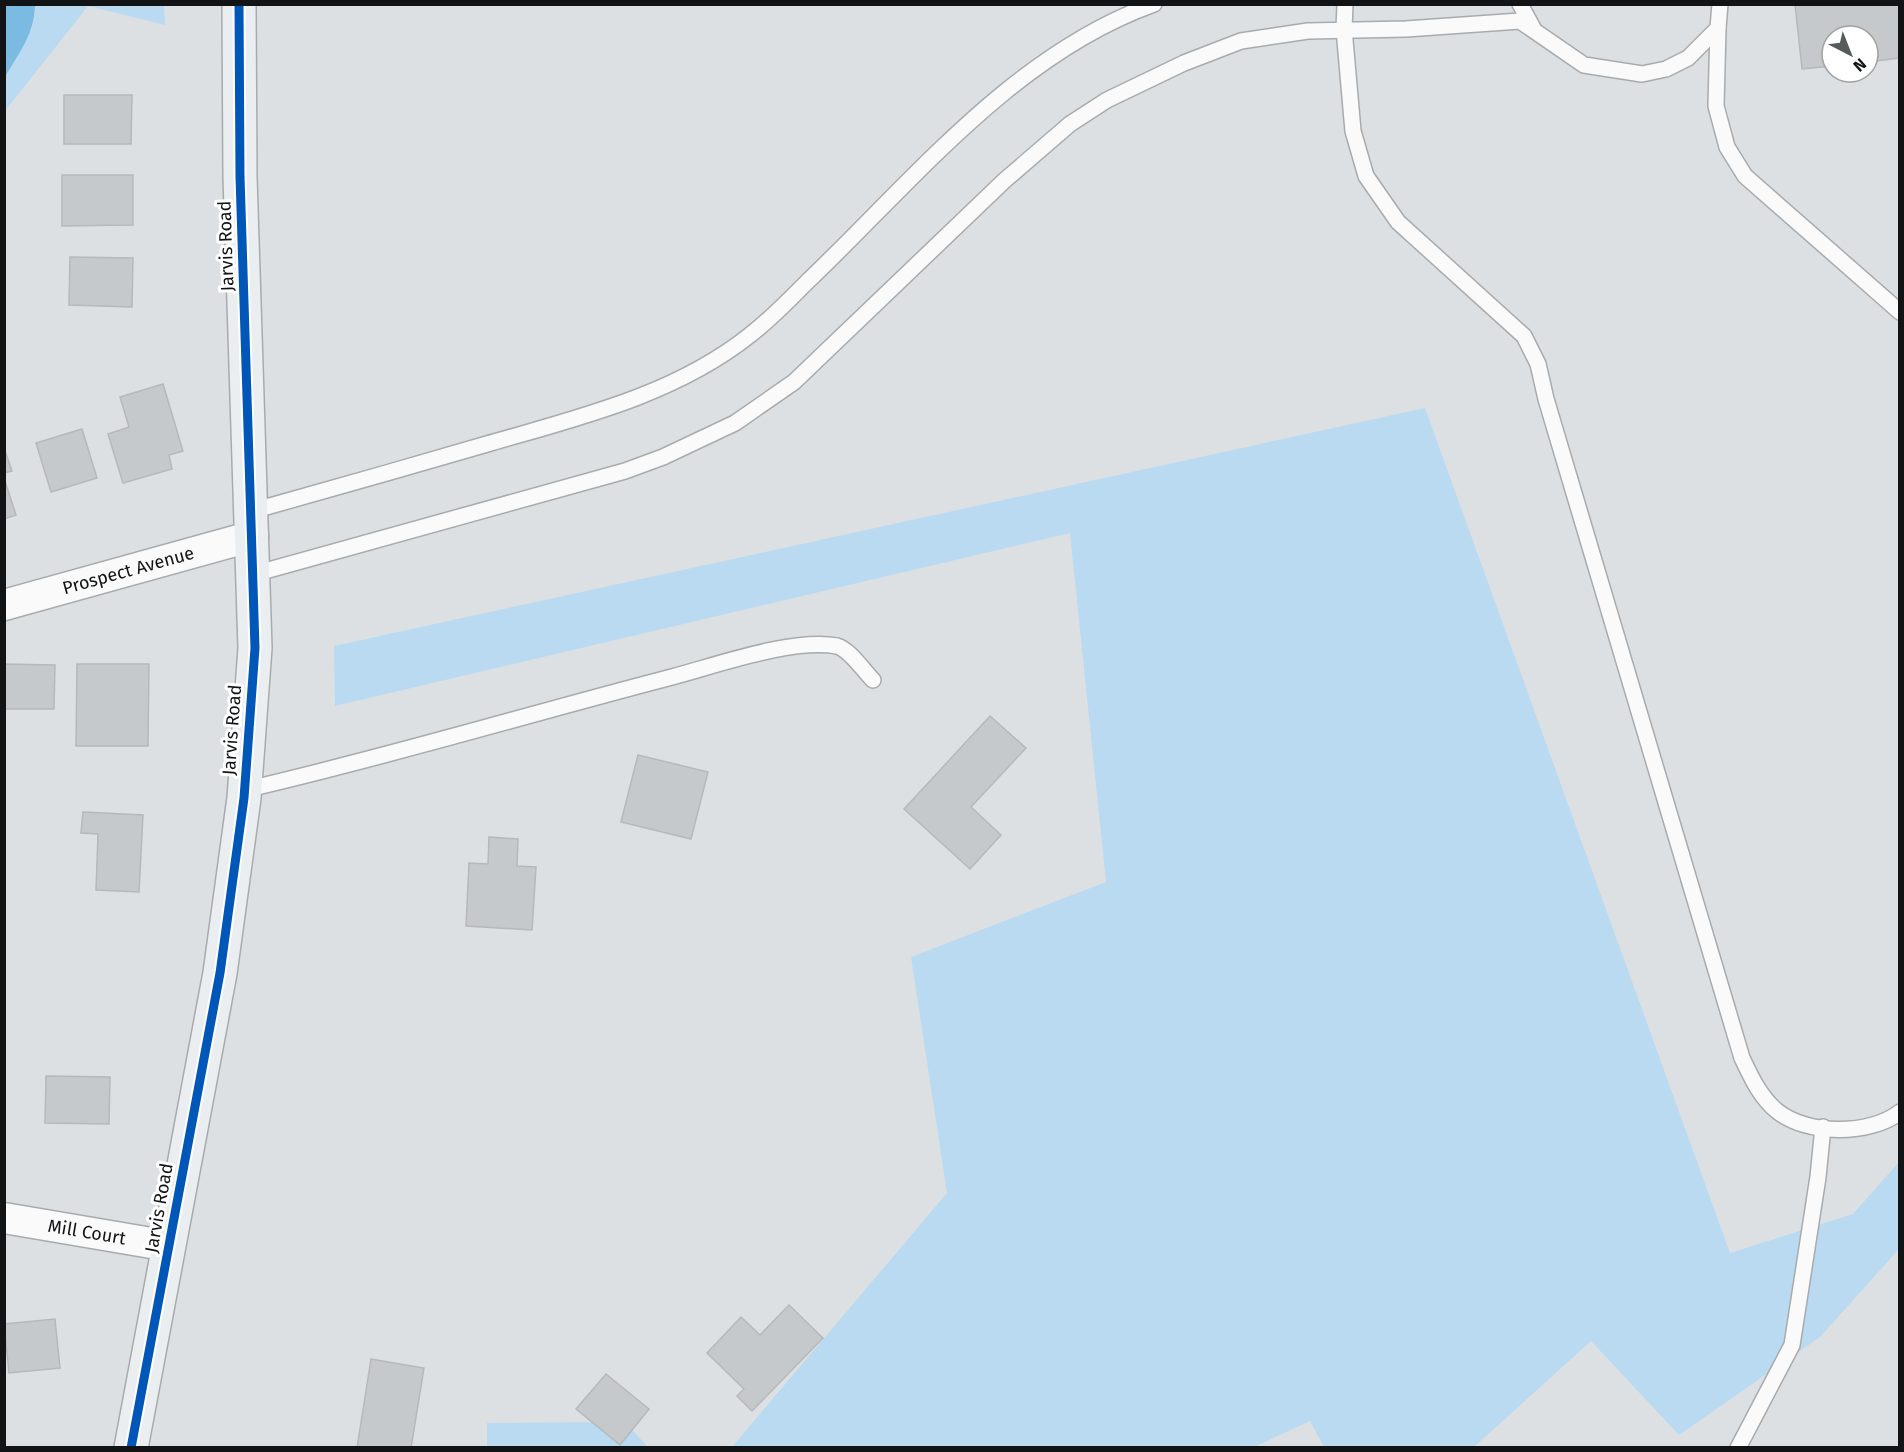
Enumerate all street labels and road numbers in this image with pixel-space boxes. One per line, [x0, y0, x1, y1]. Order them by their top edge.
street label: Jarvis Road [213, 200, 239, 292]
street label: Prospect Avenue [60, 542, 197, 599]
street label: Jarvis Road [218, 684, 246, 776]
street label: Jarvis Road [140, 1161, 178, 1255]
street label: Mill Court [46, 1215, 128, 1250]

